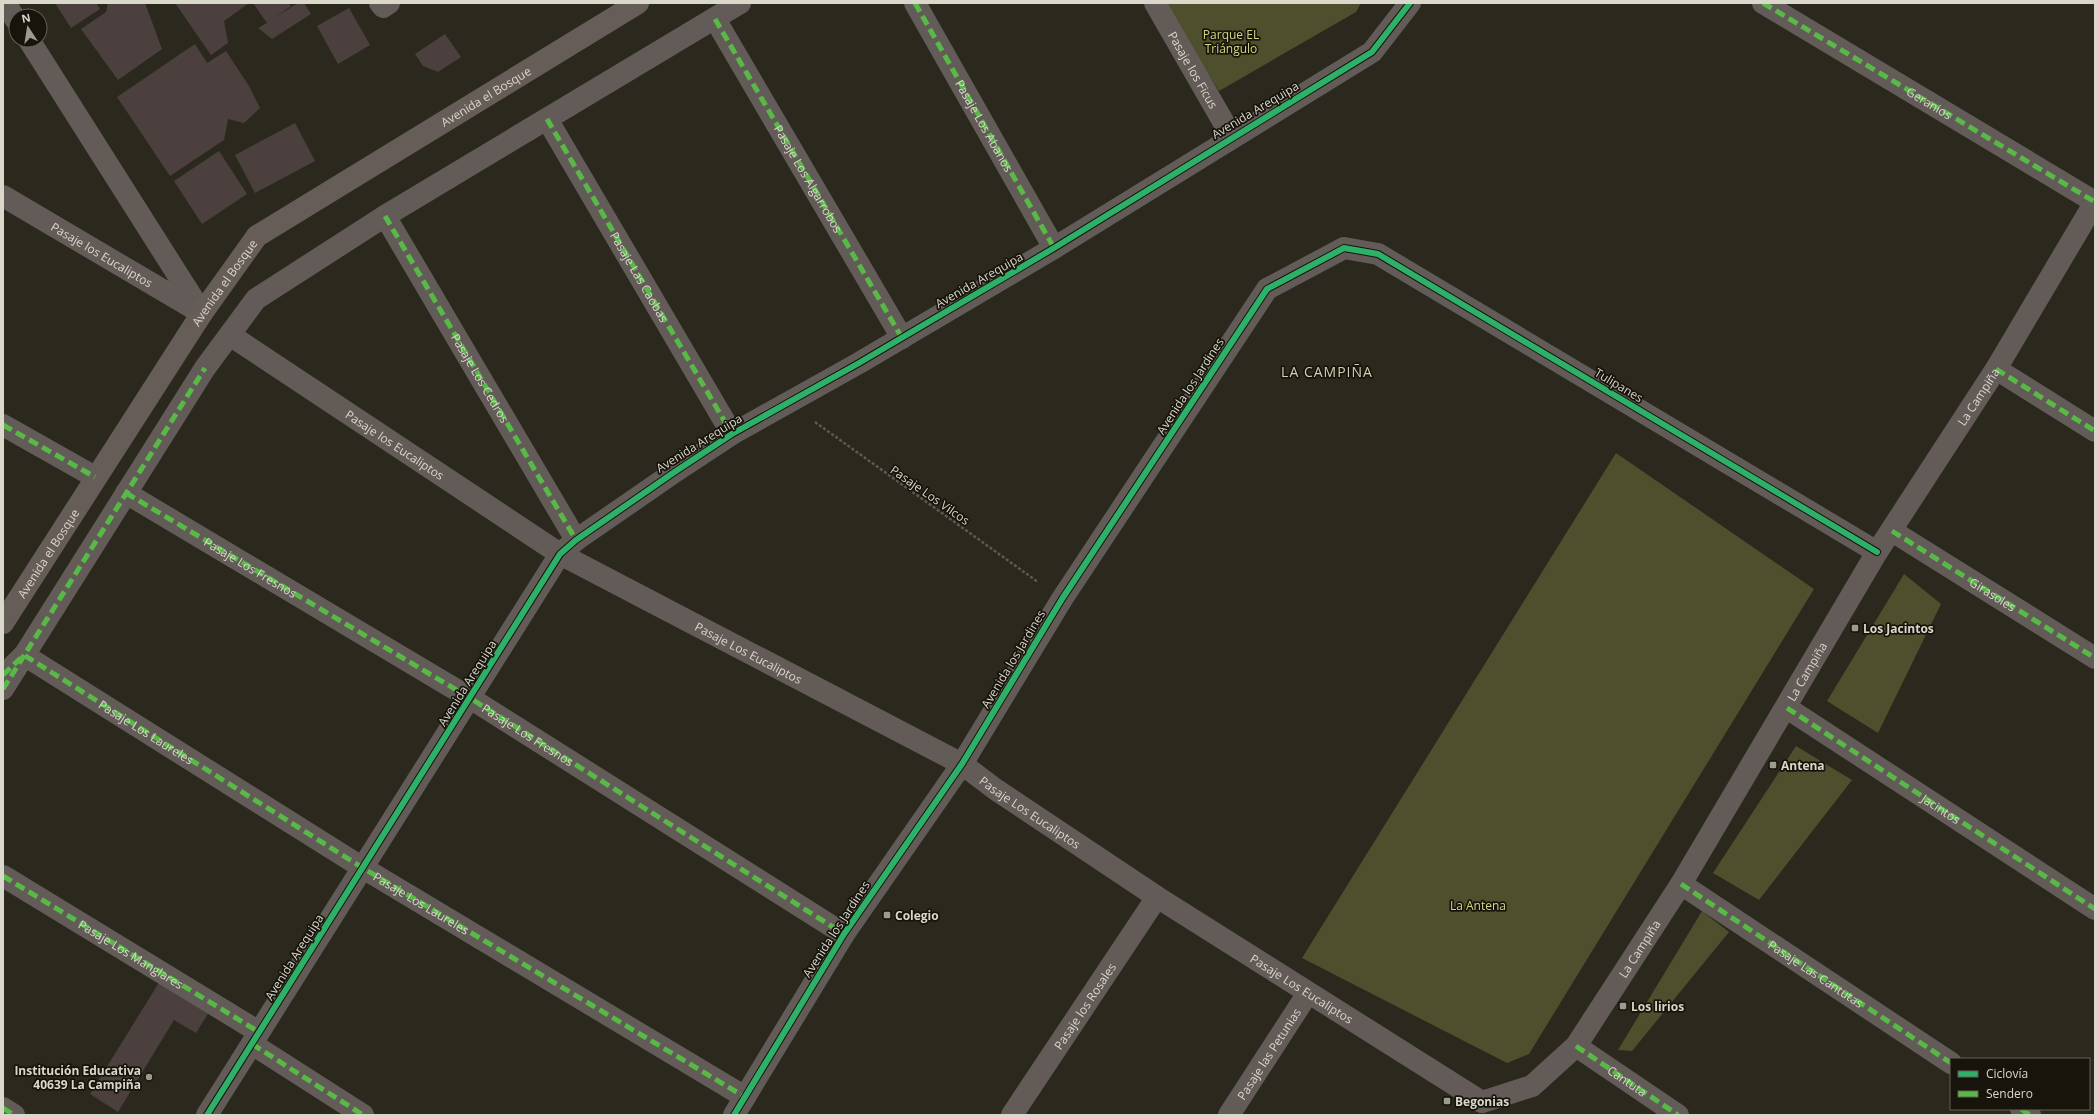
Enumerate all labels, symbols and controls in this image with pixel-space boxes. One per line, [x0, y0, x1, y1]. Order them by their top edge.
north arrow [8, 8, 48, 48]
text: N [20, 9, 32, 26]
park label: Parque EL Triángulo [1203, 26, 1259, 57]
street label: Pasaje los Ficus [1164, 28, 1222, 112]
street label: Avenida el Bosque [437, 62, 534, 130]
street label: Pasaje Los Abanos [952, 76, 1018, 175]
street label: Avenida Arequipa [1208, 77, 1302, 143]
street label: Geranios [1903, 82, 1956, 123]
street label: Pasaje Los Algarrobos [770, 121, 847, 236]
street label: Pasaje los Eucaliptos [48, 218, 156, 291]
street label: Pasaje Las Caobas [606, 228, 673, 325]
street label: Avenida el Bosque [187, 235, 261, 329]
street label: Avenida Arequipa [932, 248, 1026, 312]
street label: Pasaje Los Cedros [448, 330, 514, 426]
street label: Avenida los Jardines [1152, 334, 1228, 438]
district label: LA CAMPIÑA [1281, 362, 1373, 381]
street label: Tulipanes [1592, 364, 1647, 406]
street label: La Campiña [1953, 364, 2003, 429]
street label: Pasaje los Eucaliptos [342, 406, 448, 484]
street label: Avenida Arequipa [653, 410, 745, 476]
street label: Pasaje Los Vilcos [887, 461, 973, 529]
street label: Avenida el Bosque [13, 505, 83, 601]
street label: Pasaje Los Fresnos [201, 533, 300, 602]
street label: Girasoles [1966, 573, 2020, 615]
street label: Avenida los Jardines [977, 606, 1049, 711]
street label: Pasaje Los Eucaliptos [692, 618, 805, 688]
place label: Los Jacintos [1863, 620, 1934, 637]
marker: Los Jacintos [1850, 623, 1860, 633]
street label: Avenida Arequipa [434, 637, 500, 729]
street label: La Campiña [1783, 639, 1831, 704]
street label: Pasaje Los Laureles [96, 696, 197, 768]
street label: Pasaje Los Fresnos [479, 699, 577, 770]
place label: Antena [1781, 757, 1825, 774]
marker: Antena [1768, 760, 1778, 770]
street label: Pasaje Los Eucaliptos [976, 772, 1084, 852]
street label: Jacintos [1917, 789, 1964, 828]
street label: Pasaje Los Laureles [370, 868, 473, 938]
street label: Avenida los Jardines [798, 877, 874, 981]
park label: La Antena [1450, 897, 1506, 914]
place label: Colegio [895, 907, 939, 924]
marker: Colegio [882, 910, 892, 920]
street label: Avenida Arequipa [261, 911, 327, 1003]
street label: Pasaje Los Manglares [75, 916, 187, 993]
street label: La Campiña [1614, 916, 1664, 981]
street label: Pasaje Las Cantutas [1765, 936, 1867, 1011]
street label: Pasaje Los Eucaliptos [1247, 950, 1357, 1027]
street label: Pasaje los Rosales [1050, 959, 1120, 1053]
place label: Los lirios [1631, 998, 1684, 1015]
marker: Los lirios [1618, 1001, 1628, 1011]
street label: Pasaje las Petunias [1233, 1004, 1305, 1103]
legend [1950, 1058, 2090, 1110]
street label: Cantuta [1604, 1061, 1650, 1100]
place label: Institución Educativa 40639 La Campiña [14, 1062, 141, 1093]
text: Ciclovía [1986, 1065, 2028, 1082]
marker: Institución Educativa 40639 La Campiña [144, 1072, 154, 1082]
text: Sendero [1986, 1085, 2033, 1102]
place label: Begonias [1455, 1093, 1509, 1110]
marker: Begonias [1442, 1096, 1452, 1106]

